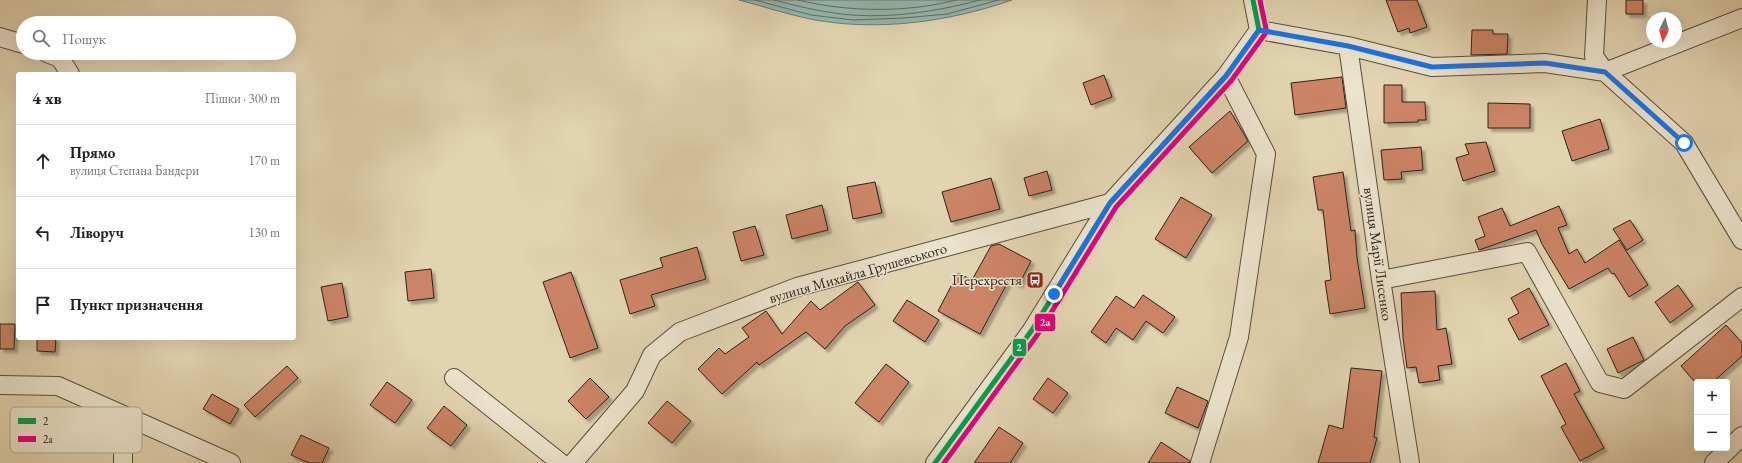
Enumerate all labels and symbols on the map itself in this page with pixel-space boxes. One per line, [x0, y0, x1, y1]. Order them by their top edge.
north arrow [1646, 12, 1682, 48]
route start [1675, 134, 1693, 152]
street label: вулиця Марії Лисенко [1360, 186, 1397, 322]
street label: вулиця Михайла Грушевського [767, 238, 949, 307]
place label: Перехрестя [952, 270, 1022, 289]
bus stop icon: Перехрестя [1025, 270, 1045, 290]
route end [1045, 285, 1063, 303]
line badge: 2а [1034, 313, 1056, 332]
text: 2а [1040, 315, 1050, 329]
line badge: 2 [1012, 338, 1027, 357]
text: 2 [1016, 340, 1022, 354]
legend [10, 407, 142, 453]
text: 2 [43, 414, 49, 428]
text: 2а [43, 432, 53, 446]

